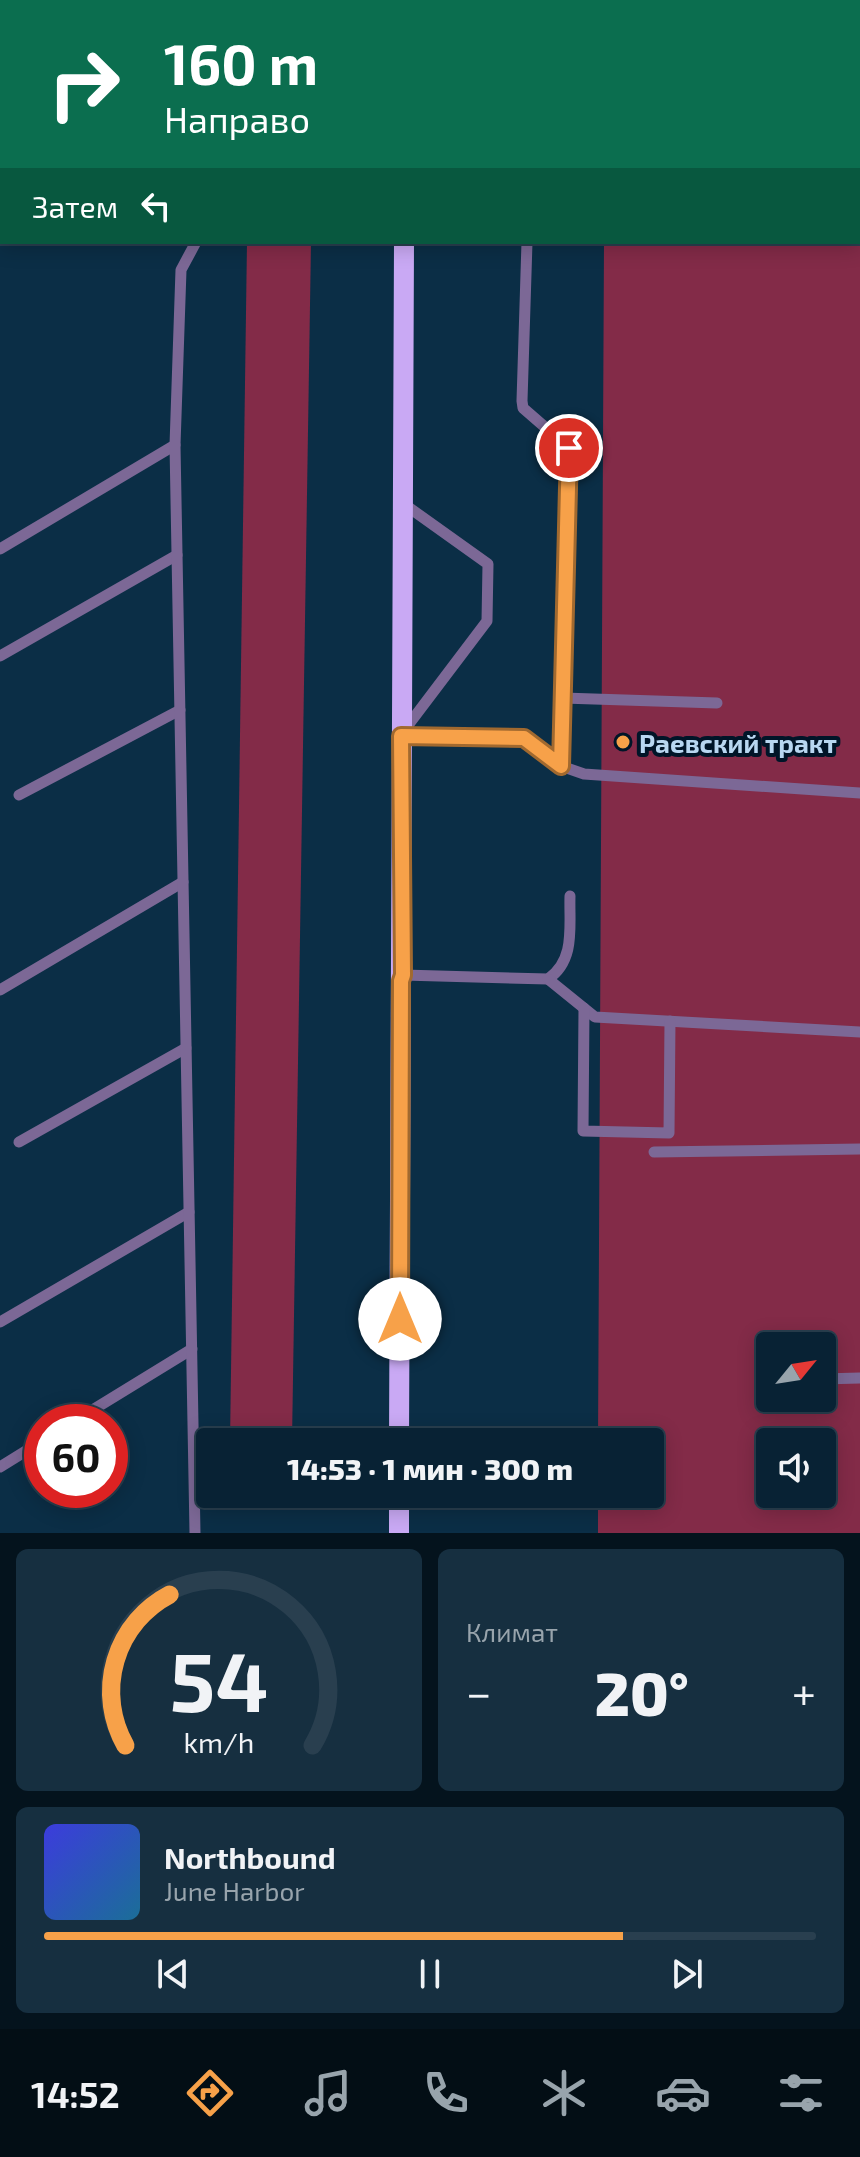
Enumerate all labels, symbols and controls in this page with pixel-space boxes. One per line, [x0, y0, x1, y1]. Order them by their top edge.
text: 160 m [164, 29, 318, 96]
icon: right [32, 32, 136, 136]
text: Направо [164, 97, 310, 140]
icon: left [134, 184, 178, 228]
text: Затем [32, 188, 118, 224]
pin [535, 414, 603, 482]
icon: arrive [547, 426, 591, 470]
place label: Раевский тракт [639, 727, 837, 758]
marker: Раевский тракт [614, 733, 632, 751]
position arrow [358, 1277, 442, 1361]
north arrow [756, 1332, 836, 1412]
map controls [756, 1332, 836, 1508]
speed limit sign: 60 [24, 1404, 128, 1508]
button: sound [756, 1428, 836, 1508]
text: 14:53 · 1 мин · 300 m [287, 1450, 573, 1486]
text: Климат [466, 1616, 558, 1647]
text: 54 [170, 1629, 268, 1729]
text: 20° [595, 1656, 689, 1728]
text: − [466, 1665, 492, 1718]
text: + [792, 1665, 816, 1718]
text: km/h [184, 1724, 254, 1759]
text: Northbound [164, 1839, 336, 1875]
text: June Harbor [164, 1875, 305, 1906]
icon: previous [151, 1952, 195, 1996]
icon: pause [408, 1952, 452, 1996]
icon: next [665, 1952, 709, 1996]
icon: directions [182, 2065, 238, 2121]
icon: music [300, 2065, 356, 2121]
icon: phone [418, 2065, 474, 2121]
icon: climate [536, 2065, 592, 2121]
icon: car [655, 2065, 711, 2121]
icon: filters [773, 2065, 829, 2121]
text: 14:52 [31, 2072, 120, 2115]

